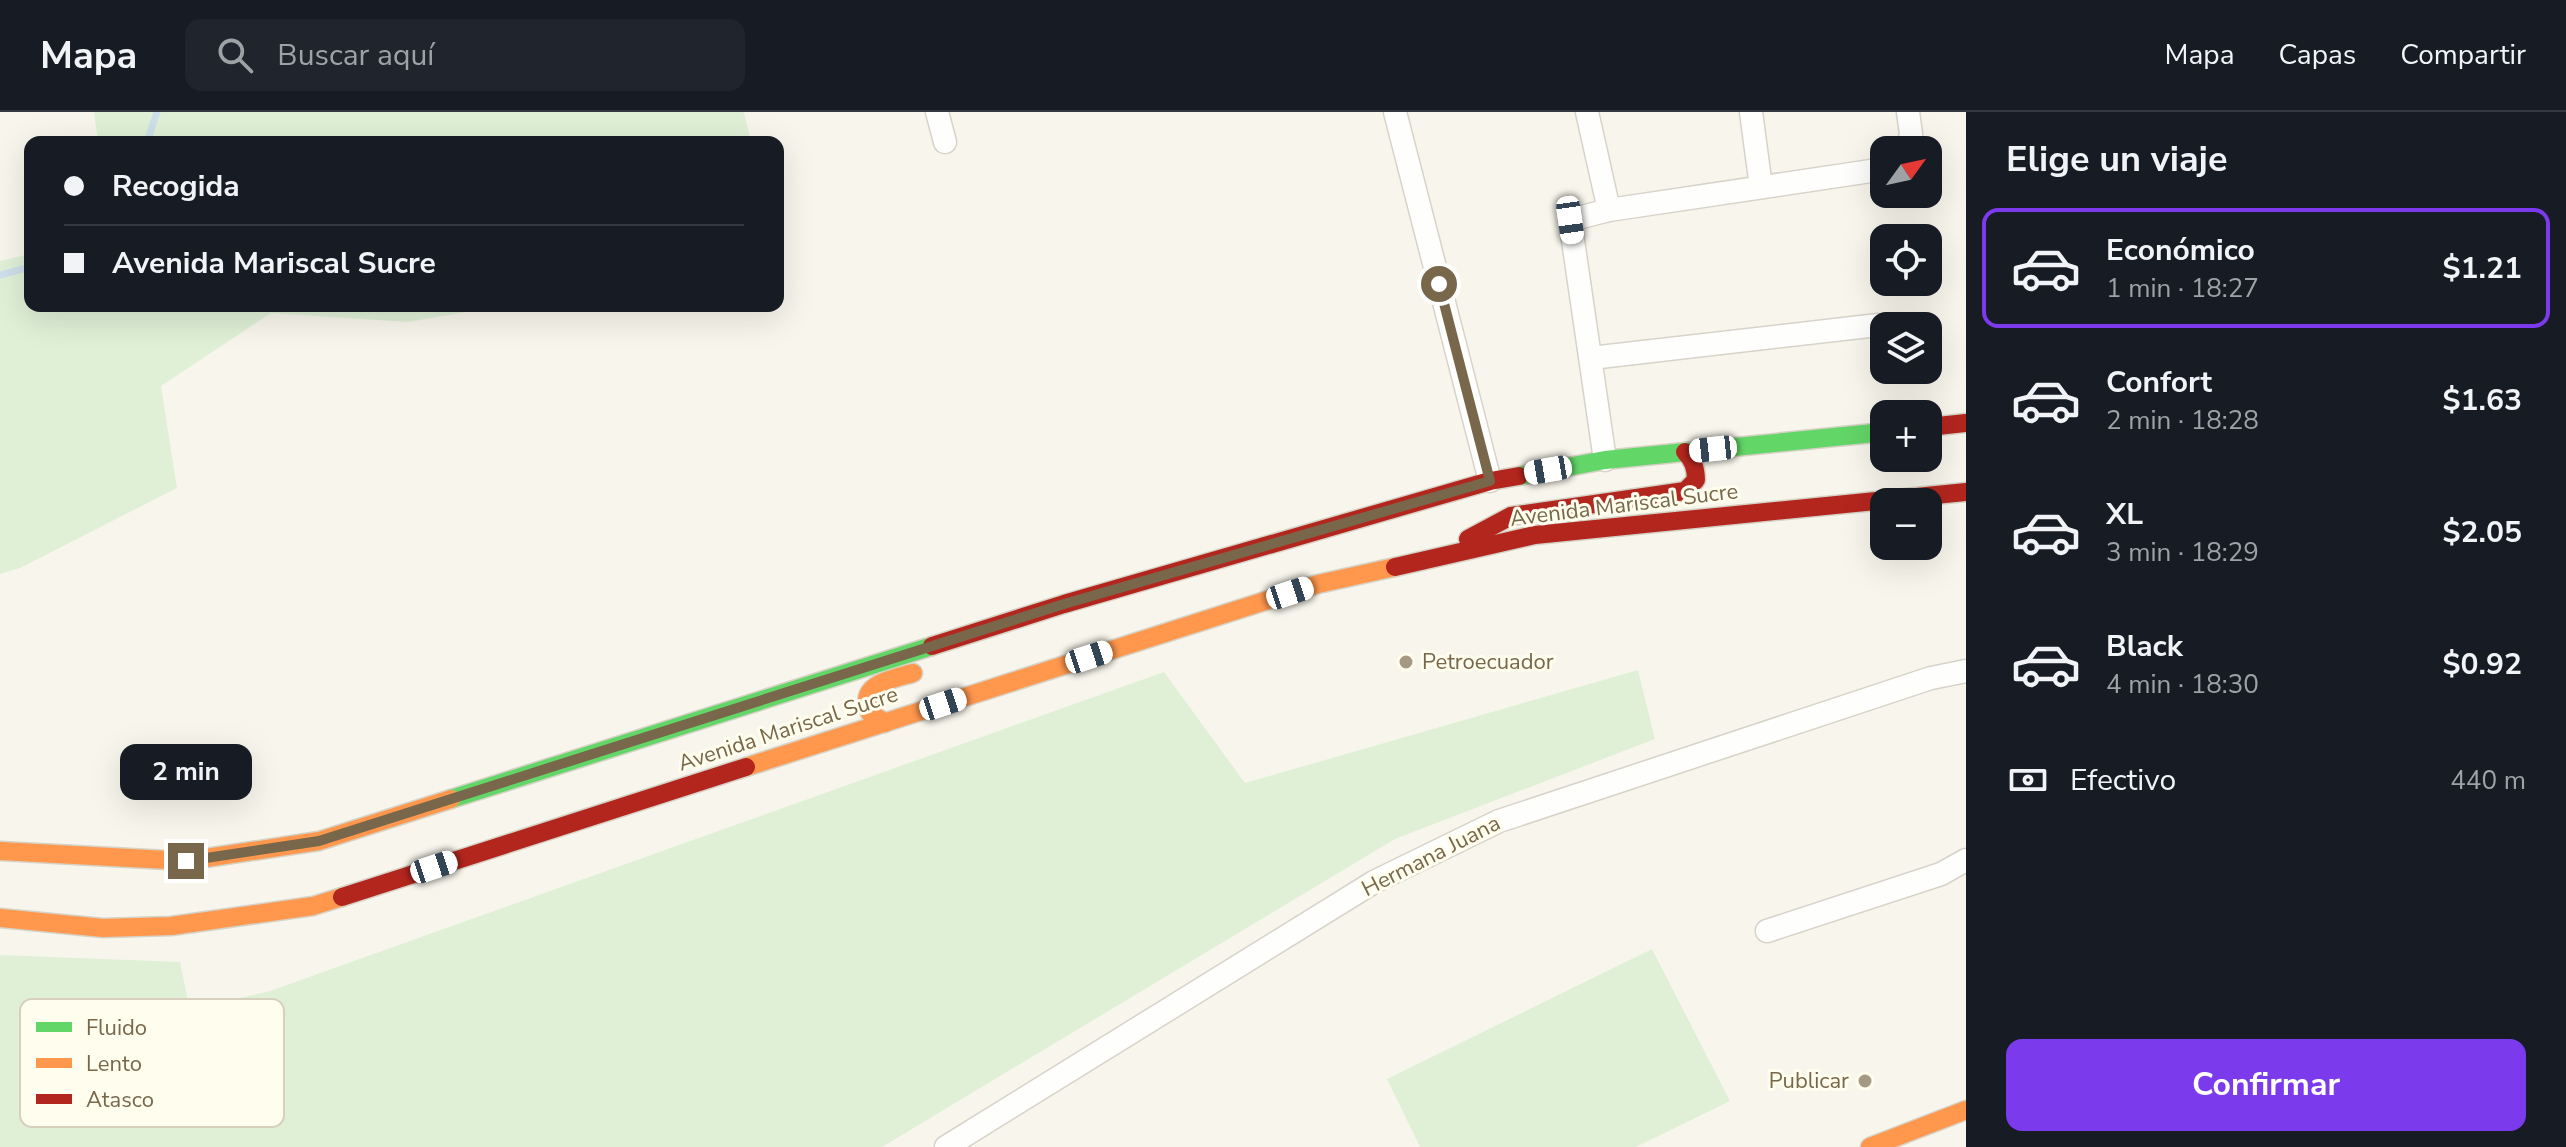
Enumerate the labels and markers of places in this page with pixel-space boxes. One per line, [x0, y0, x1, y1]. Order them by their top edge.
place label: Petroecuador [1422, 647, 1554, 677]
marker: Petroecuador [1397, 653, 1415, 671]
place label: Publicar [1769, 1066, 1849, 1096]
marker: Publicar [1856, 1072, 1874, 1090]

